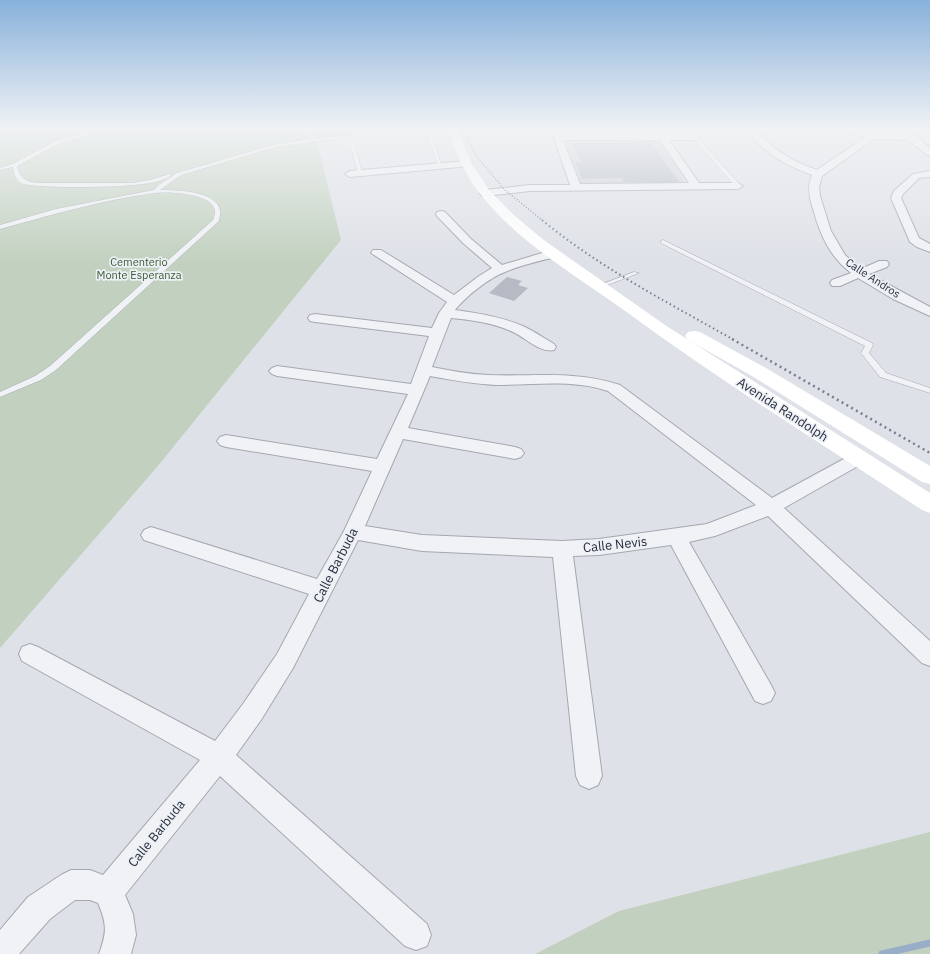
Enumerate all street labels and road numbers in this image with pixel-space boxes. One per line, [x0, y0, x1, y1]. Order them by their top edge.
street label: Calle Andros [843, 255, 903, 301]
street label: Avenida Randolph [734, 374, 832, 445]
street label: Calle Barbuda [309, 525, 362, 606]
street label: Calle Nevis [582, 533, 648, 556]
street label: Calle Barbuda [124, 796, 189, 870]

